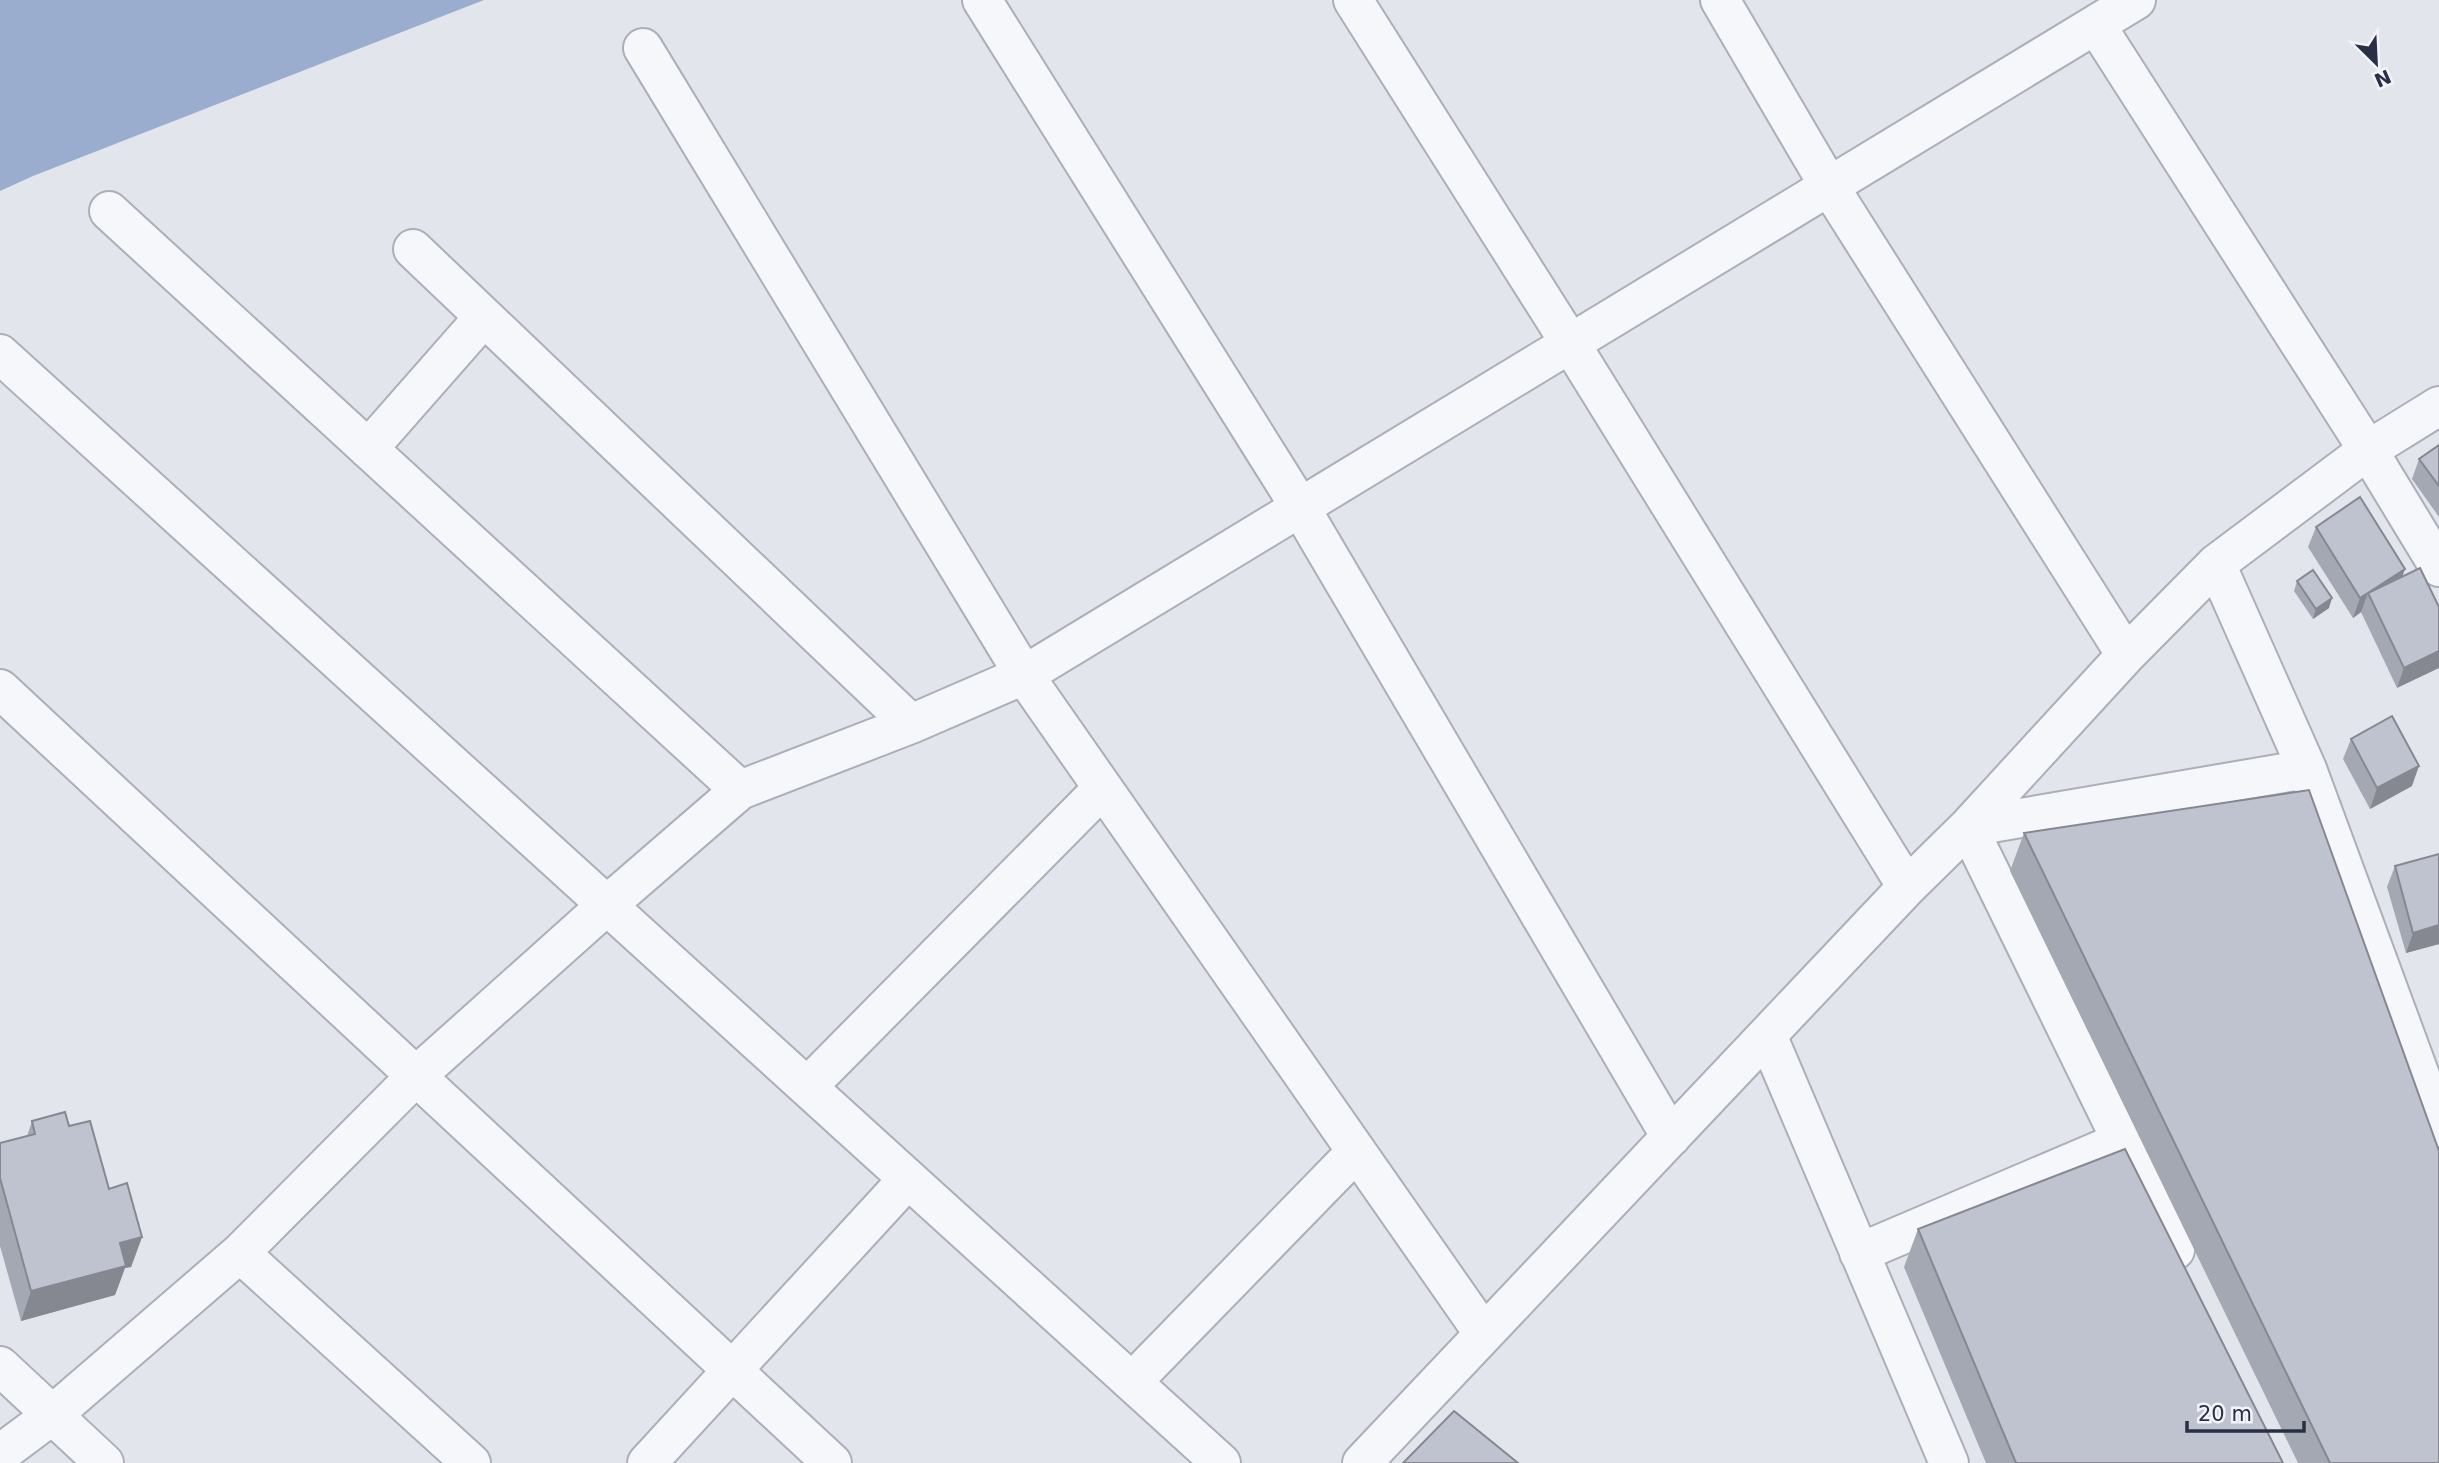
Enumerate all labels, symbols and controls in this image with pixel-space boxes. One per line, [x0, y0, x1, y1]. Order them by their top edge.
north arrow [2341, 28, 2411, 98]
text: N [2371, 65, 2395, 92]
scale bar [2187, 1390, 2304, 1434]
text: 20 m [2198, 1402, 2252, 1426]

